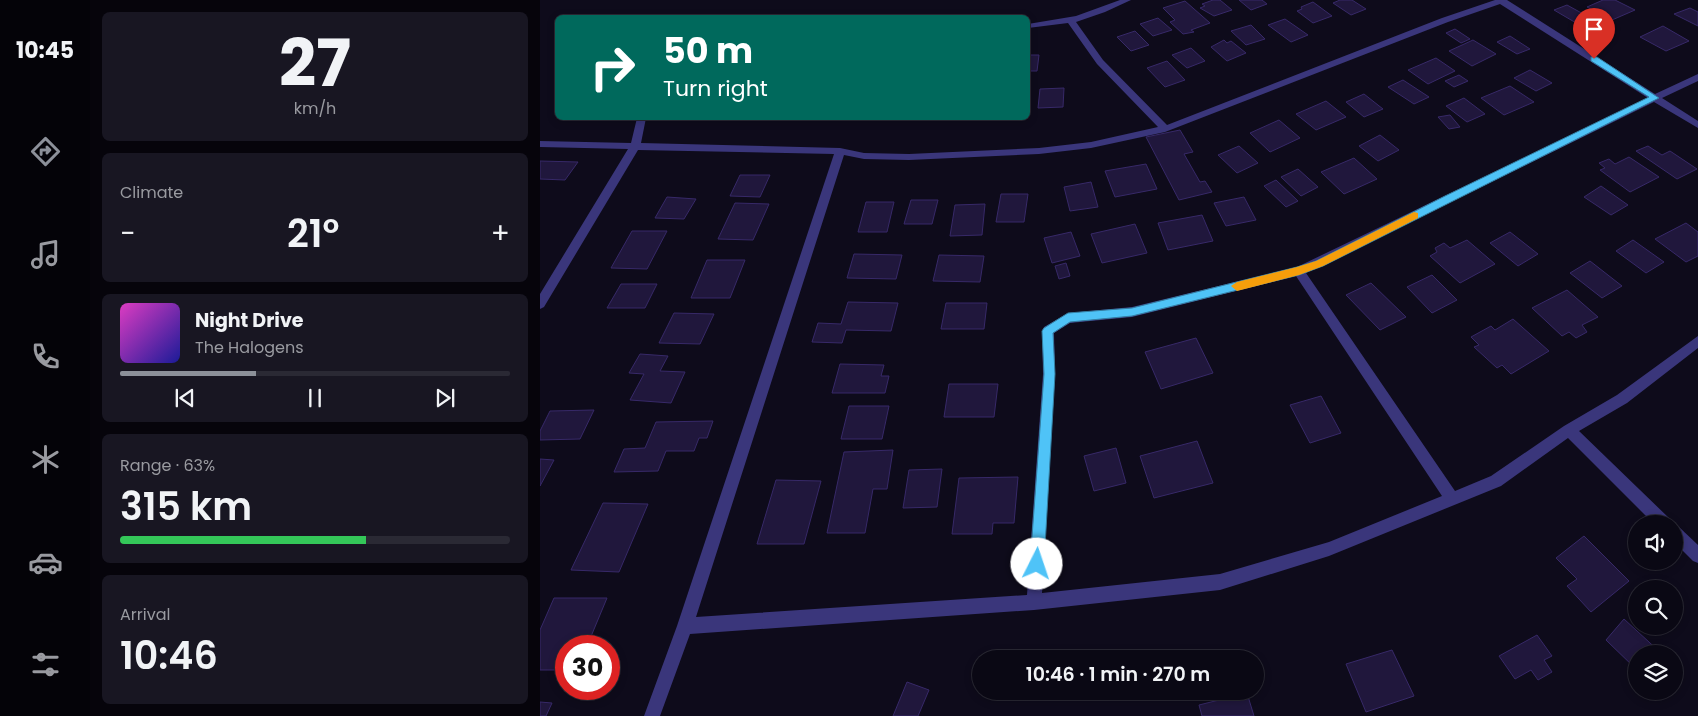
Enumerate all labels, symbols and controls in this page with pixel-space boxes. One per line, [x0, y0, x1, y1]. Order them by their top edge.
pin [1573, 8, 1615, 59]
icon: arrive [1580, 15, 1608, 43]
text: 27 [279, 18, 351, 109]
text: 50 m [663, 26, 753, 75]
text: 10:45 [16, 35, 74, 66]
icon: right [580, 35, 645, 100]
text: Turn right [663, 73, 768, 104]
text: km/h [294, 97, 336, 120]
icon: directions [28, 134, 63, 169]
text: Climate [120, 181, 183, 204]
text: 21° [287, 207, 339, 260]
text: − [120, 214, 135, 253]
text: + [491, 214, 510, 253]
icon: music [28, 237, 63, 272]
text: Night Drive [195, 307, 304, 334]
text: The Halogens [195, 336, 303, 359]
icon: phone [28, 339, 63, 374]
icon: previous [171, 384, 199, 412]
icon: pause [301, 384, 329, 412]
icon: next [431, 384, 459, 412]
icon: climate [28, 442, 63, 477]
text: Range · 63% [120, 454, 215, 477]
text: 315 km [120, 480, 252, 533]
map controls [1628, 515, 1683, 700]
button: sound [1628, 515, 1683, 570]
position arrow [1010, 537, 1062, 589]
icon: car [28, 545, 63, 580]
button: search [1628, 580, 1683, 635]
text: Arrival [120, 603, 170, 626]
text: 10:46 [120, 629, 218, 682]
speed limit sign: 30 [555, 635, 620, 700]
button: layers [1628, 645, 1683, 700]
icon: filters [28, 647, 63, 682]
text: 10:46 · 1 min · 270 m [1026, 661, 1210, 688]

